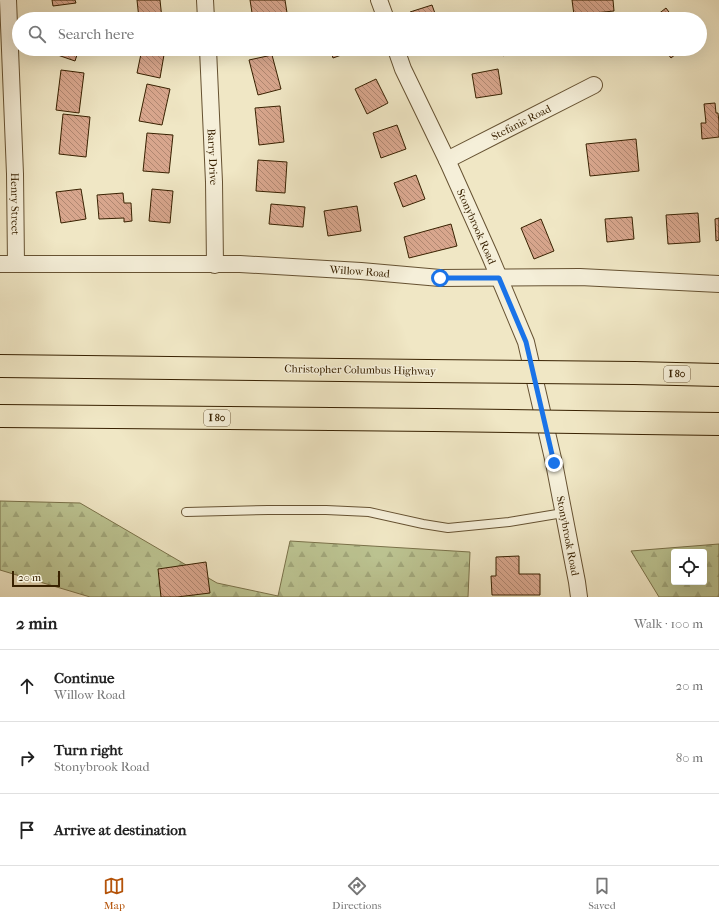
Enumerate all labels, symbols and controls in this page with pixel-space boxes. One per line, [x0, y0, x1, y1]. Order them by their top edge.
search box [12, 12, 707, 56]
icon: search [26, 23, 48, 45]
text: Search here [58, 25, 134, 43]
street label: Stefanic Road [489, 101, 554, 143]
street label: Barry Drive [205, 128, 221, 186]
street label: Henry Street [8, 173, 22, 235]
street label: Stonybrook Road [454, 187, 499, 267]
street label: Willow Road [328, 263, 391, 280]
route start [431, 269, 449, 287]
street label: Christopher Columbus Highway [284, 362, 437, 378]
road number: I 80 [664, 366, 690, 382]
road number: I 80 [204, 410, 230, 426]
route end [545, 454, 563, 472]
street label: Stonybrook Road [554, 495, 582, 578]
map controls [671, 549, 707, 585]
button: locate [671, 549, 707, 585]
scale bar [12, 569, 60, 588]
text: 20 m [18, 571, 41, 584]
text: 2 min [16, 613, 57, 633]
text: Walk · 100 m [634, 616, 703, 631]
text: Continue [54, 669, 114, 687]
icon: ahead [16, 675, 38, 697]
text: 20 m [676, 678, 703, 693]
text: Willow Road [54, 687, 125, 702]
text: Turn right [54, 741, 123, 759]
icon: right [16, 747, 38, 769]
text: 80 m [676, 750, 703, 765]
text: Stonybrook Road [54, 759, 150, 774]
icon: arrive [16, 819, 38, 841]
text: Arrive at destination [54, 821, 186, 839]
tab: Map [103, 875, 125, 912]
tab: Directions [332, 875, 382, 912]
tab: Saved [588, 875, 616, 912]

